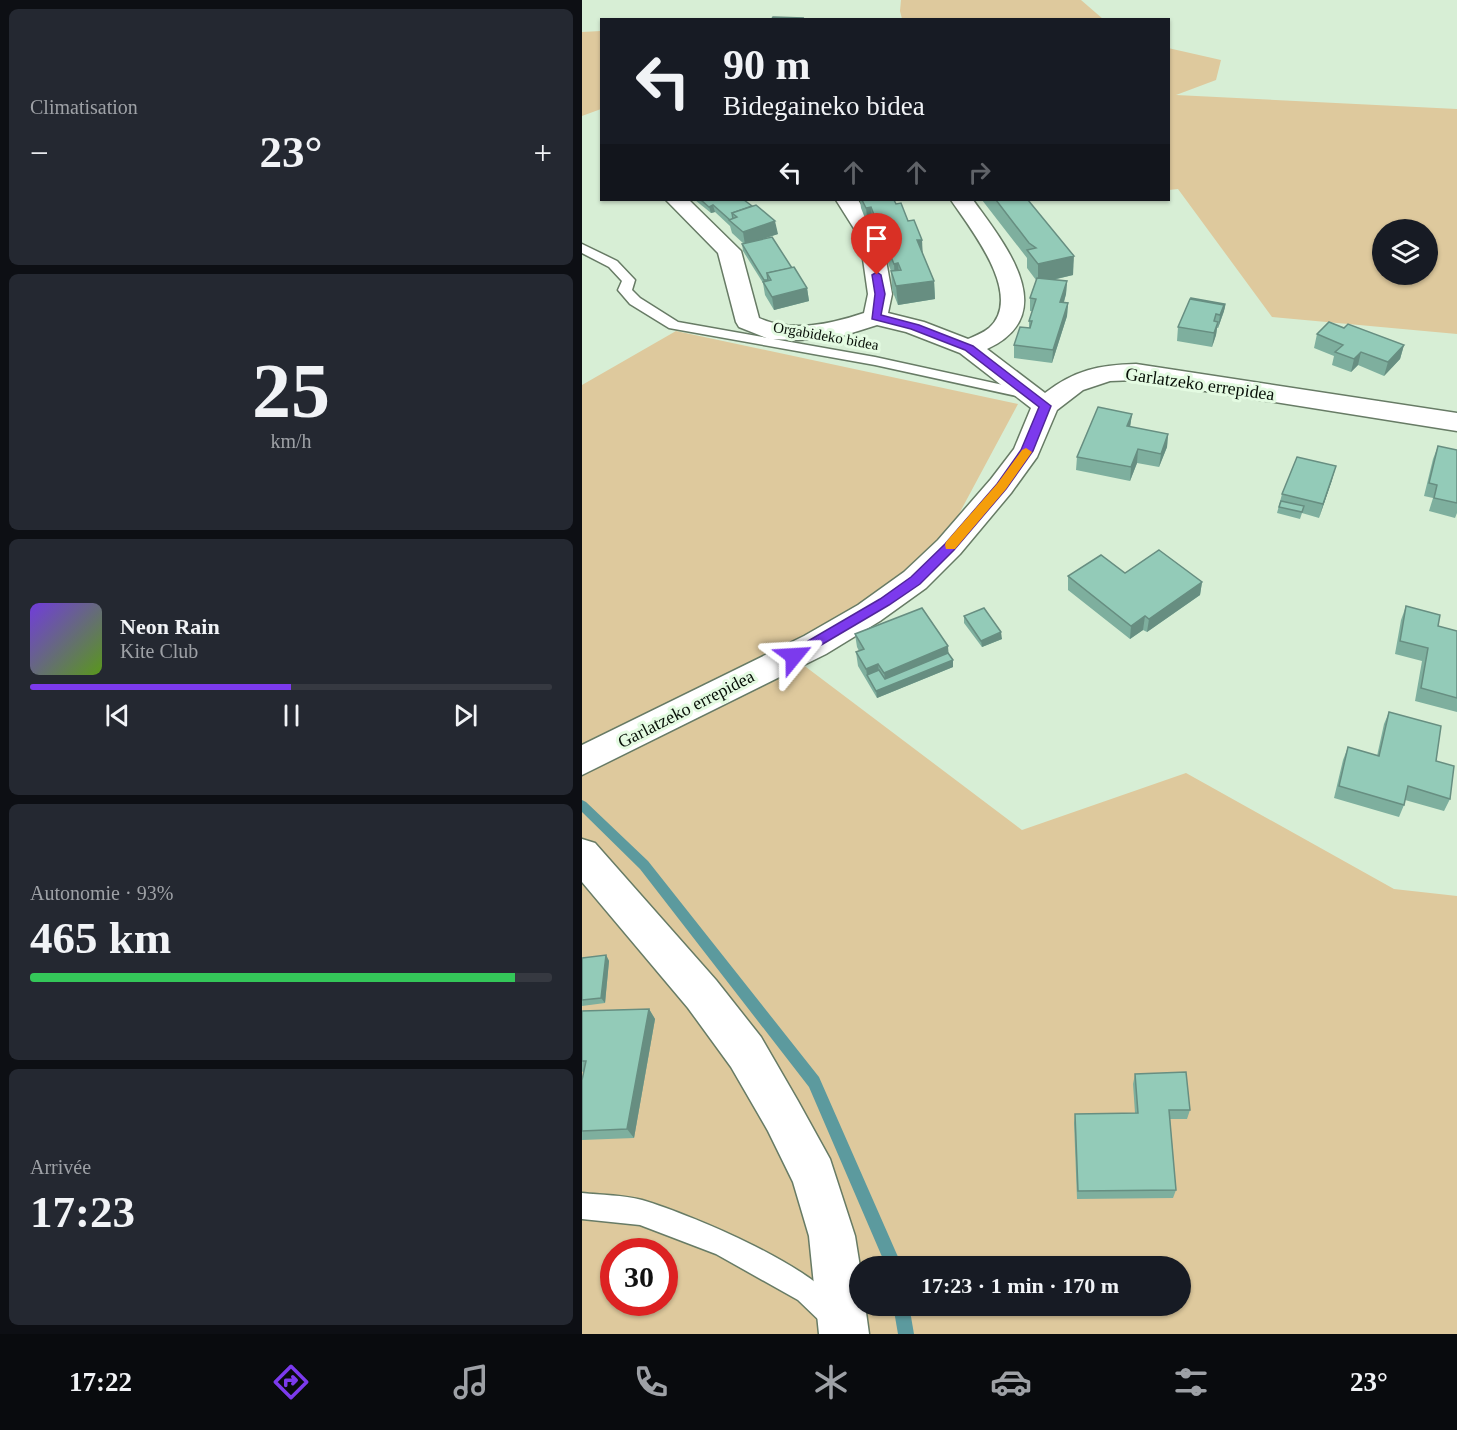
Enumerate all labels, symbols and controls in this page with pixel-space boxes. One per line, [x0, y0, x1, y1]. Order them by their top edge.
icon: left [624, 42, 702, 120]
text: 90 m [723, 42, 811, 88]
text: Bidegaineko bidea [723, 91, 925, 121]
text: Climatisation [30, 96, 138, 118]
text: 23° [260, 127, 323, 177]
text: − [30, 135, 49, 171]
text: + [533, 135, 552, 171]
icon: left [774, 156, 807, 189]
icon: ahead [837, 156, 870, 189]
icon: ahead [900, 156, 933, 189]
icon: right [963, 156, 996, 189]
pin [851, 213, 902, 275]
map controls [1372, 219, 1438, 285]
button: layers [1372, 219, 1438, 285]
icon: arrive [860, 222, 893, 255]
street label: Orgabideko bidea [772, 319, 880, 353]
text: 25 [252, 347, 330, 434]
street label: Garlatzeko errepidea [1124, 364, 1276, 404]
text: km/h [270, 430, 312, 452]
text: Neon Rain [120, 614, 220, 639]
position arrow [762, 624, 826, 688]
text: Kite Club [120, 640, 198, 662]
street label: Garlatzeko errepidea [614, 666, 758, 752]
icon: previous [101, 699, 134, 732]
icon: pause [275, 699, 308, 732]
icon: next [449, 699, 482, 732]
text: Autonomie · 93% [30, 882, 173, 904]
text: 465 km [30, 913, 171, 963]
text: Arrivée [30, 1156, 91, 1178]
text: 17:23 [30, 1187, 135, 1237]
speed limit sign: 30 [600, 1238, 678, 1316]
text: 17:23 · 1 min · 170 m [921, 1273, 1119, 1298]
icon: directions [270, 1361, 312, 1403]
icon: music [450, 1361, 492, 1403]
icon: phone [630, 1361, 672, 1403]
icon: climate [810, 1361, 852, 1403]
icon: car [990, 1361, 1032, 1403]
icon: filters [1170, 1361, 1212, 1403]
text: 17:22 [69, 1367, 132, 1397]
text: 23° [1350, 1367, 1388, 1397]

